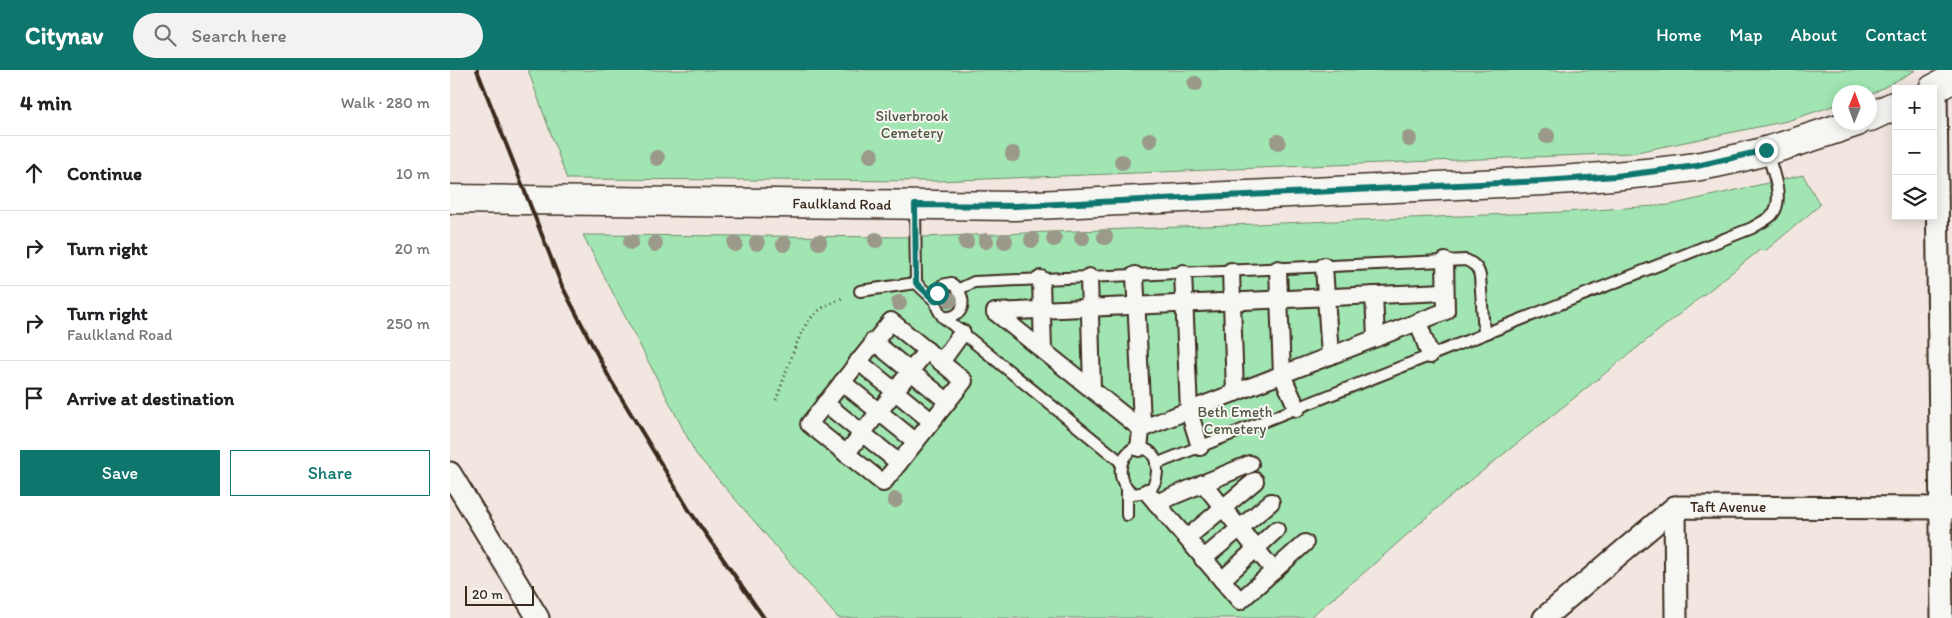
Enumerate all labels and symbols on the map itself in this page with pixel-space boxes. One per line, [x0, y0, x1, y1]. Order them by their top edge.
north arrow [1832, 85, 1877, 130]
park label: Silverbrook Cemetery [875, 107, 949, 142]
route end [1755, 139, 1778, 162]
street label: Faulkland Road [792, 194, 892, 214]
route start [926, 282, 949, 305]
park label: Beth Emeth Cemetery [1198, 403, 1273, 438]
street label: Taft Avenue [1690, 498, 1766, 516]
scale bar [465, 583, 534, 606]

